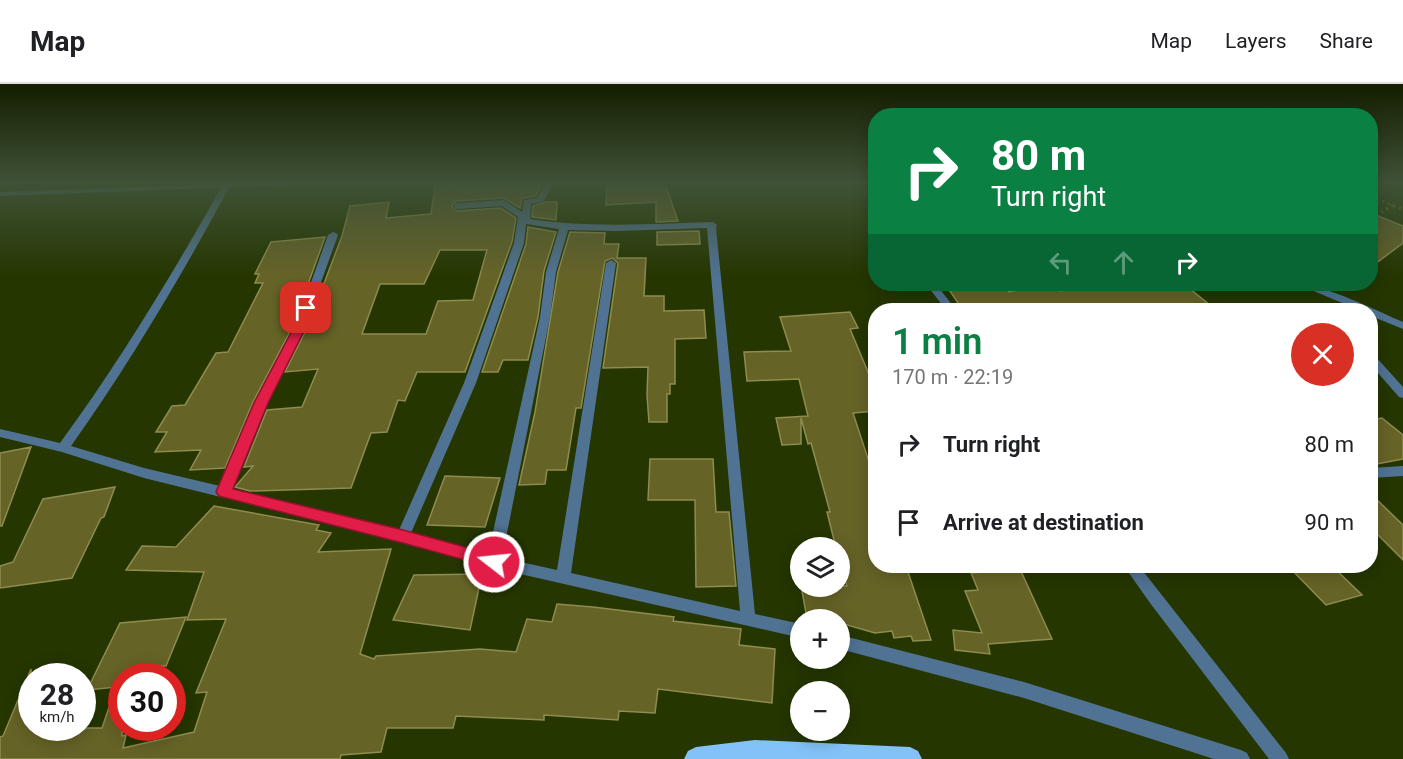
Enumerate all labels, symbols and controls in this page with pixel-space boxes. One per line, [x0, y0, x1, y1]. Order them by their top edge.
text: Map [30, 25, 85, 58]
text: Map [1150, 29, 1192, 53]
text: Layers [1225, 29, 1286, 53]
text: Share [1319, 29, 1373, 53]
text: 80 m [991, 131, 1086, 180]
icon: right [892, 132, 970, 210]
text: Turn right [991, 181, 1106, 213]
icon: left [1044, 246, 1077, 279]
icon: ahead [1107, 246, 1140, 279]
icon: right [1170, 246, 1203, 279]
pin [280, 282, 331, 333]
icon: arrive [289, 291, 322, 324]
text: 1 min [892, 321, 982, 363]
button: close [1291, 323, 1354, 386]
text: 170 m · 22:19 [892, 365, 1013, 389]
icon: right [892, 428, 925, 461]
text: Turn right [943, 432, 1040, 457]
text: 80 m [1305, 432, 1354, 457]
icon: arrive [892, 506, 925, 539]
text: Arrive at destination [943, 510, 1144, 535]
text: 90 m [1305, 510, 1354, 535]
position arrow [462, 530, 526, 594]
map controls [790, 537, 850, 741]
button: layers [790, 537, 850, 597]
button: + [790, 609, 850, 669]
speed limit sign: 30 [108, 663, 186, 741]
text: 28 [40, 677, 74, 712]
button: − [790, 681, 850, 741]
text: km/h [39, 708, 75, 726]

